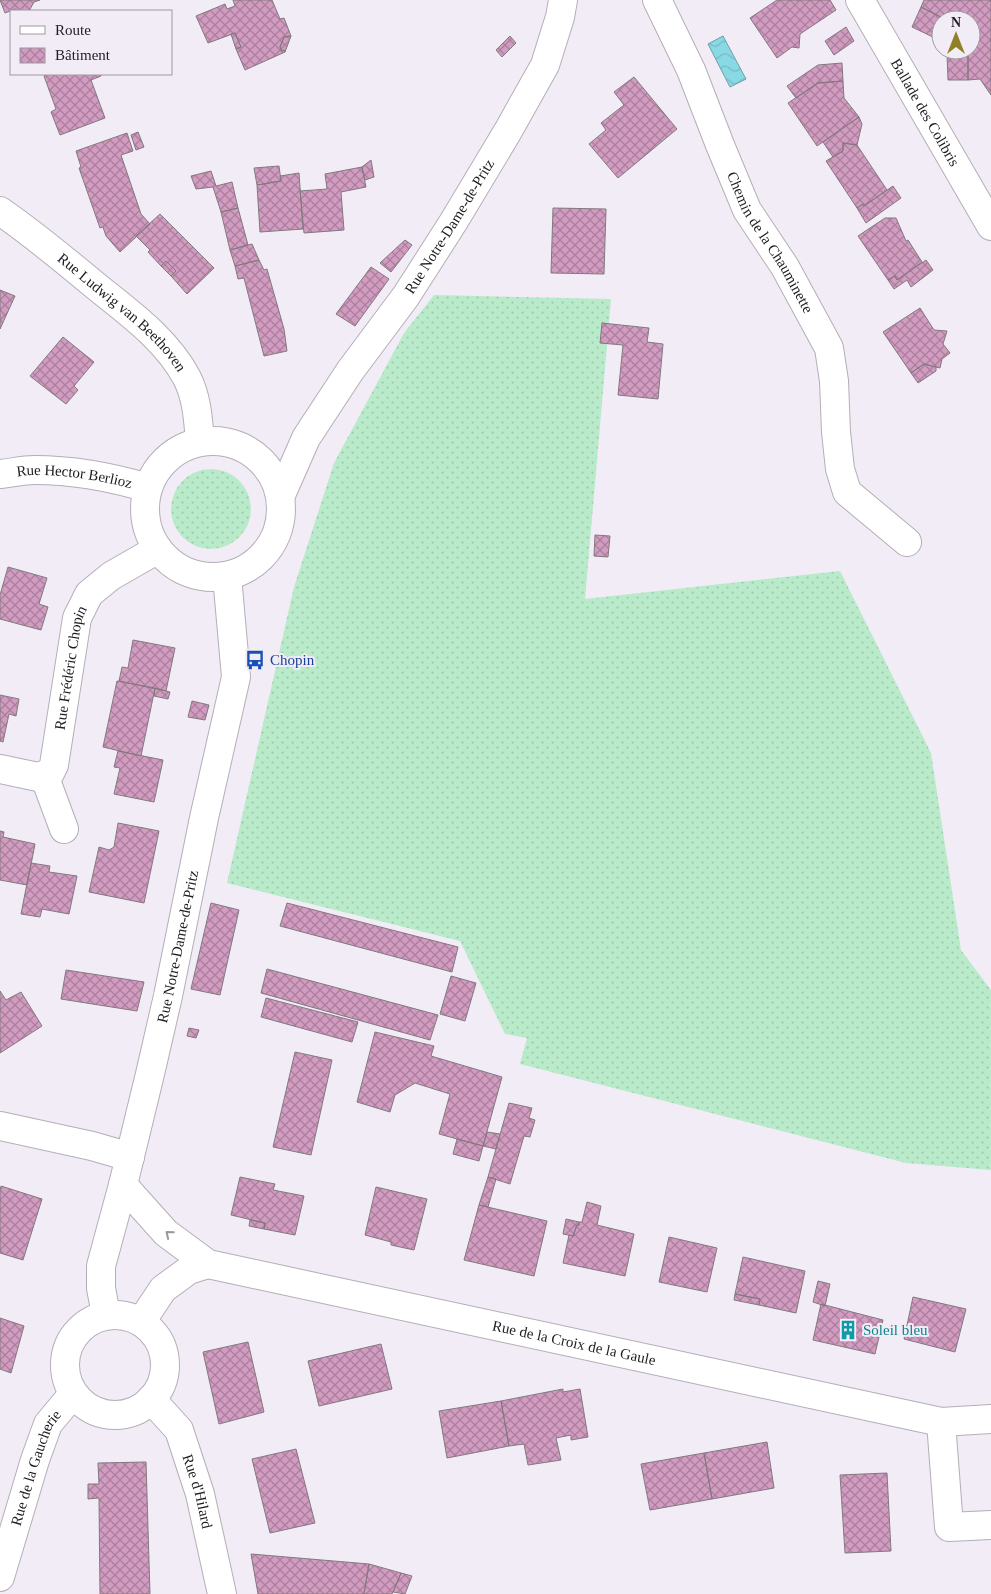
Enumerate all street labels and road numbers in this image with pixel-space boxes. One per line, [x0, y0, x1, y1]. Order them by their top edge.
street label: Ballade des Colibris [888, 56, 963, 169]
street label: Rue Notre-Dame-de-Pritz [402, 156, 497, 297]
street label: Chemin de la Chauminette [724, 169, 817, 316]
street label: Rue Ludwig van Beethoven [55, 250, 189, 375]
street label: Rue Hector Berlioz [15, 462, 134, 491]
street label: Rue Frédéric Chopin [52, 603, 90, 731]
street label: Rue Notre-Dame-de-Pritz [154, 869, 201, 1025]
street label: Rue de la Croix de la Gaule [491, 1317, 657, 1368]
street label: Rue de la Gaucherie [8, 1407, 64, 1528]
street label: Rue d'Hilard [179, 1452, 215, 1531]

